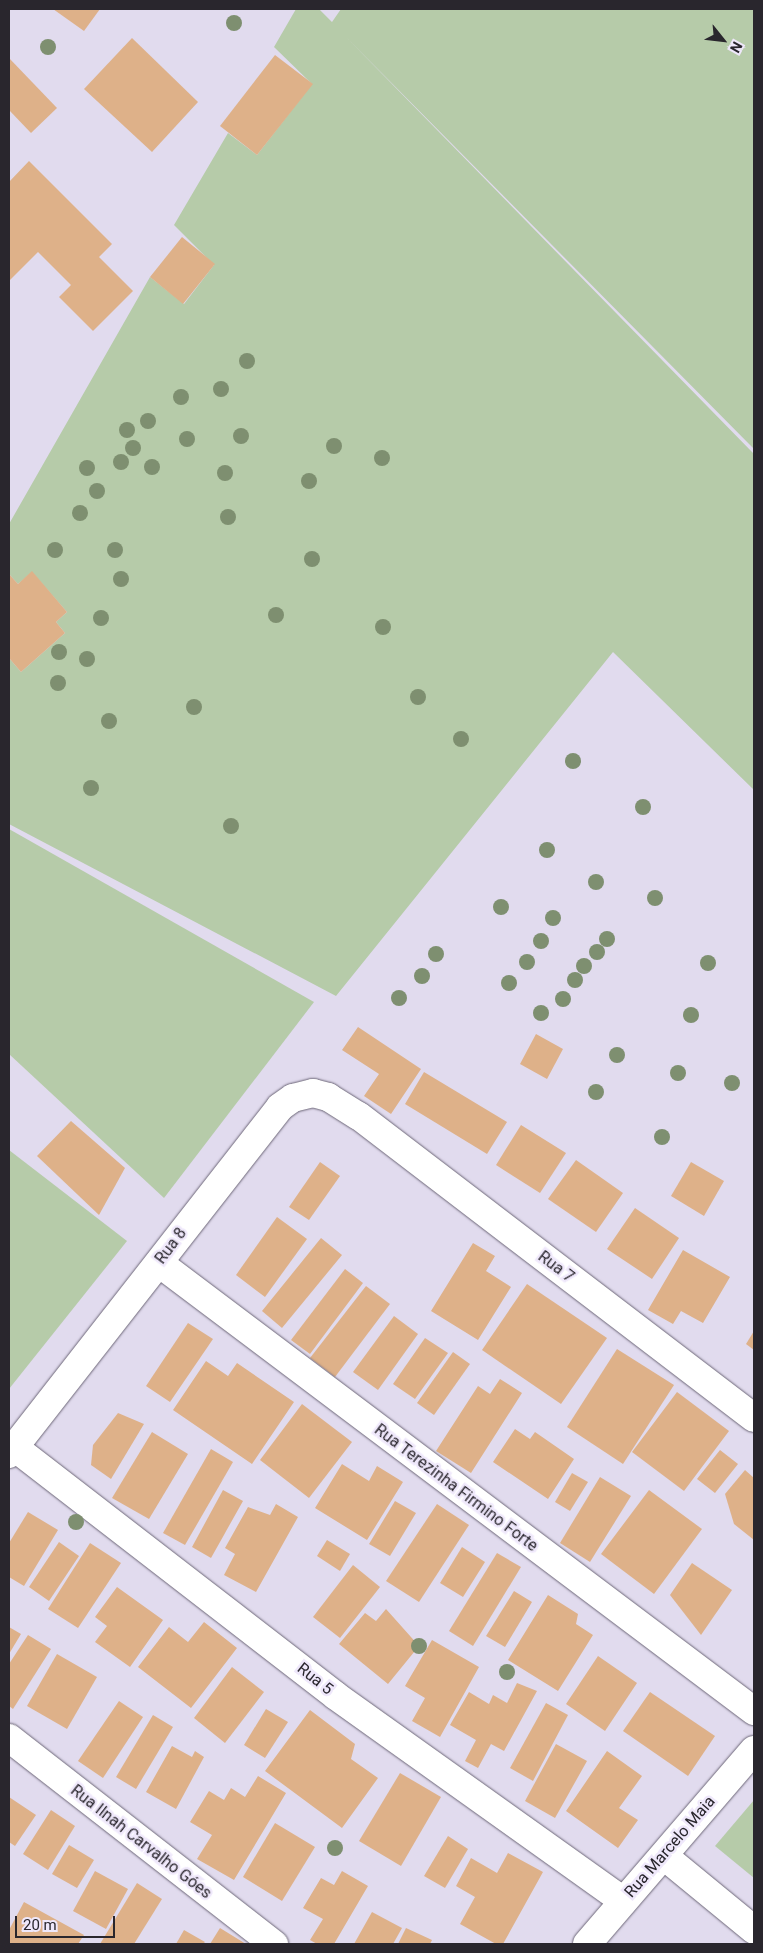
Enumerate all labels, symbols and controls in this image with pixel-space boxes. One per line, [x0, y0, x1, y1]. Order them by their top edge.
north arrow [698, 15, 748, 65]
text: N [727, 39, 746, 55]
street label: Rua 8 [151, 1224, 191, 1268]
street label: Rua 7 [534, 1247, 578, 1287]
street label: Rua Terezinha Firmino Forte [370, 1420, 542, 1556]
street label: Rua 5 [293, 1659, 337, 1699]
street label: Rua Ilnah Carvalho Góes [67, 1781, 215, 1903]
street label: Rua Marcelo Maia [621, 1792, 719, 1902]
scale bar [18, 1906, 118, 1938]
text: 20 m [23, 1916, 57, 1934]

